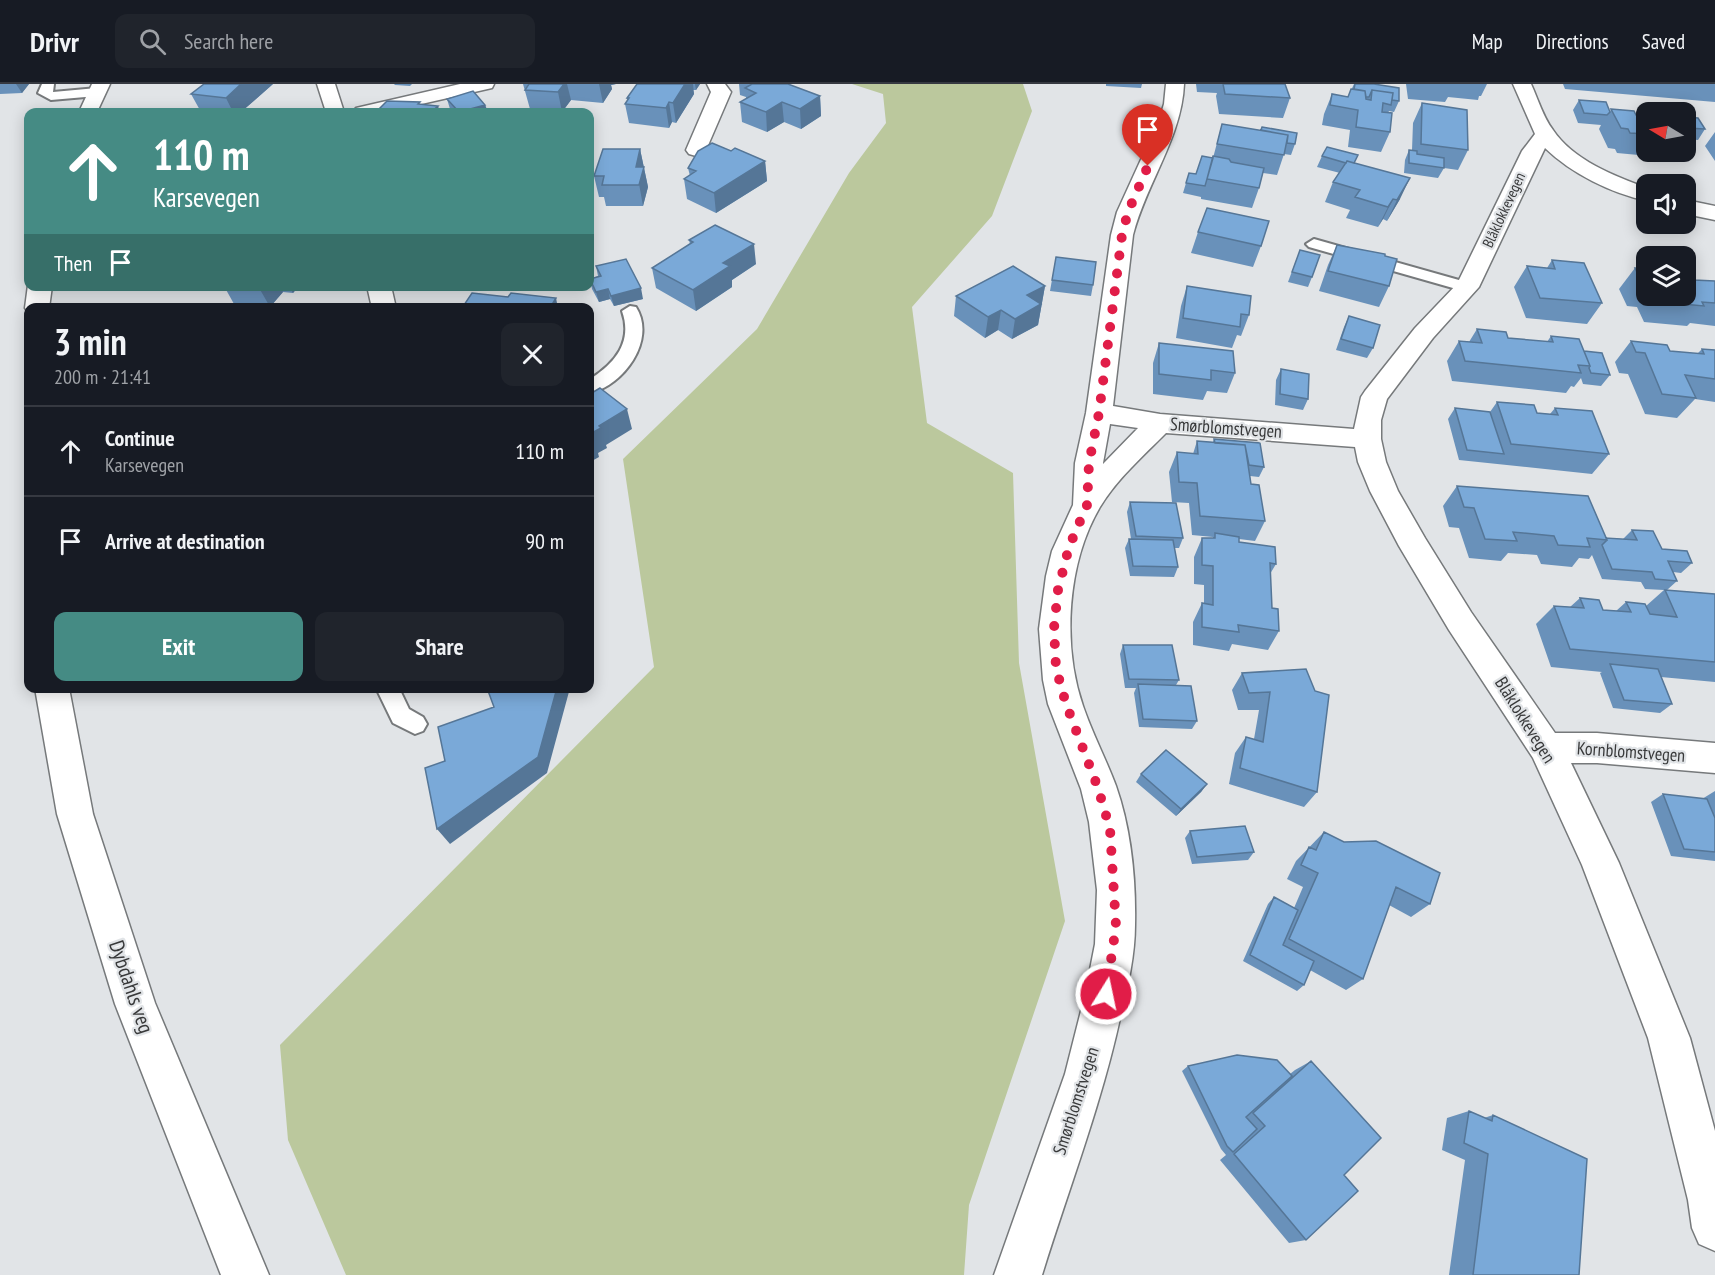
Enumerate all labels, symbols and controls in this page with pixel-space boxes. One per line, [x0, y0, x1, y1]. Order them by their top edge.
search box [115, 14, 535, 68]
text: Drivr [30, 23, 79, 60]
icon: search [136, 25, 169, 58]
text: Search here [184, 27, 273, 55]
text: Map [1472, 28, 1503, 55]
text: Directions [1536, 28, 1609, 55]
text: Saved [1642, 28, 1685, 55]
north arrow [1636, 102, 1696, 162]
map controls [1636, 102, 1696, 306]
pin [1122, 104, 1173, 166]
icon: arrive [1131, 113, 1164, 146]
text: 110 m [153, 127, 250, 182]
icon: ahead [54, 132, 132, 210]
street label: Blåklokkevegen [1478, 169, 1529, 250]
button: sound [1636, 174, 1696, 234]
text: Karsevegen [153, 180, 260, 214]
icon: arrive [104, 246, 137, 279]
button: layers [1636, 246, 1696, 306]
text: Then [54, 249, 92, 277]
text: 3 min [54, 318, 127, 365]
button: close [501, 323, 564, 386]
text: 200 m · 21:41 [54, 364, 151, 390]
street label: Smørblomstvegen [1169, 412, 1283, 443]
text: Continue [105, 424, 175, 452]
icon: ahead [54, 435, 87, 468]
text: 110 m [515, 437, 564, 465]
text: Karsevegen [105, 452, 184, 478]
icon: arrive [54, 525, 87, 558]
text: Arrive at destination [105, 527, 265, 555]
text: 90 m [525, 527, 564, 555]
button: Exit [54, 612, 303, 681]
button: Share [315, 612, 564, 681]
street label: Blåklokkevegen [1490, 672, 1561, 767]
street label: Kornblomstvegen [1576, 736, 1686, 767]
street label: Dybdahls veg [103, 937, 160, 1037]
position arrow [1074, 962, 1138, 1026]
street label: Smørblomstvegen [1047, 1044, 1104, 1158]

